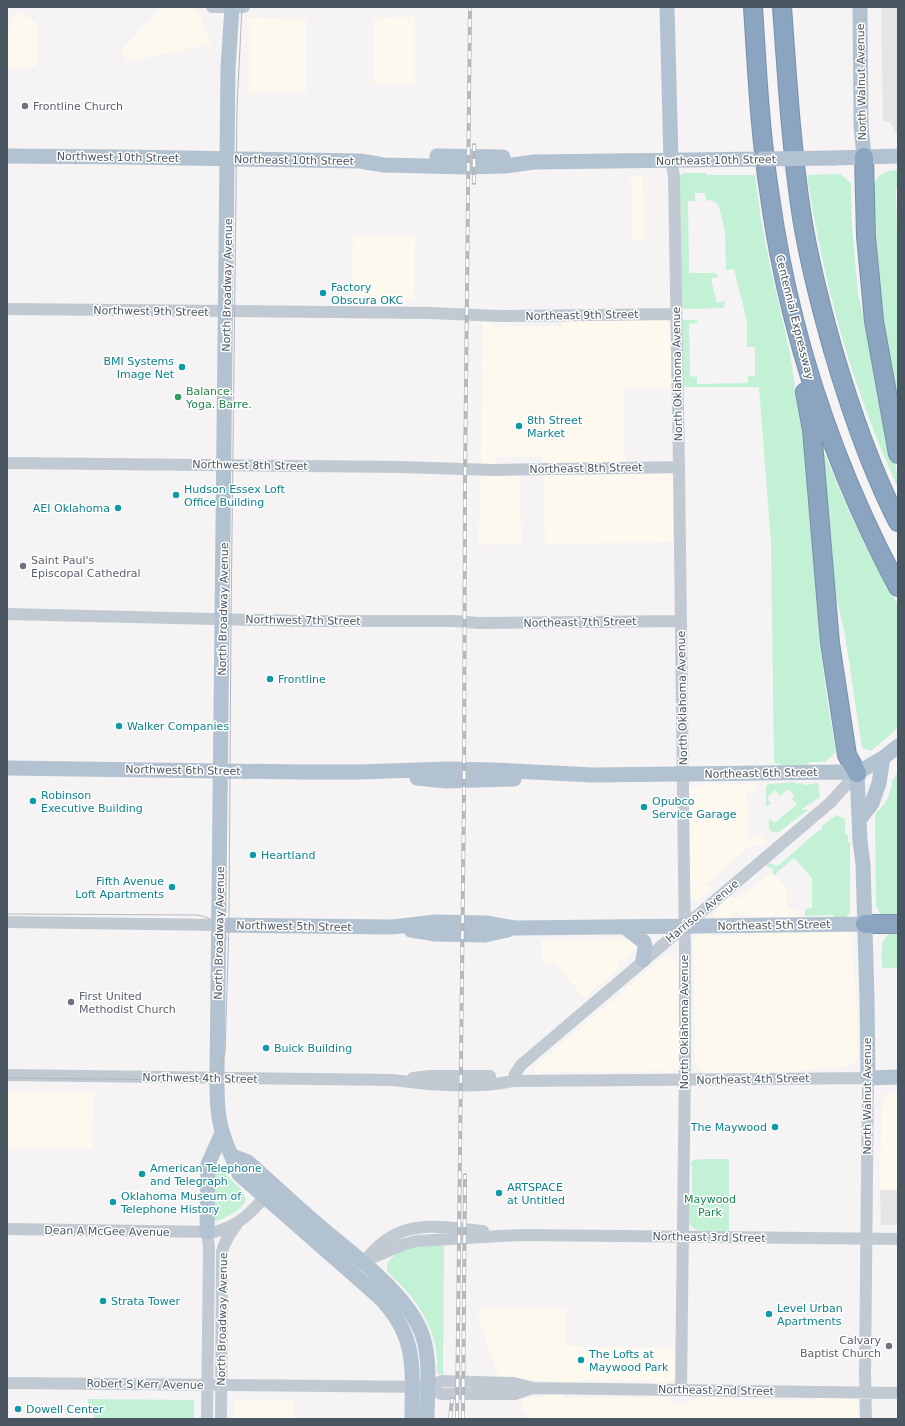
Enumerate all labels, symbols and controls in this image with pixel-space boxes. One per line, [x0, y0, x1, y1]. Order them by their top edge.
street label: North Walnut Avenue [854, 23, 869, 141]
place label: Frontline Church [33, 100, 123, 113]
marker: Frontline Church [20, 101, 30, 111]
street label: Northwest 10th Street [57, 150, 180, 165]
street label: Northeast 10th Street [234, 153, 355, 168]
street label: Northeast 10th Street [656, 153, 777, 168]
street label: North Broadway Avenue [220, 218, 235, 352]
street label: Centennial Expressway [773, 253, 816, 381]
place label: Factory Obscura OKC [331, 281, 403, 307]
marker: Factory Obscura OKC [318, 288, 328, 298]
street label: Northwest 9th Street [93, 304, 209, 319]
street label: North Oklahoma Avenue [670, 306, 685, 441]
street label: Northeast 9th Street [525, 308, 639, 323]
place label: BMI Systems Image Net [103, 355, 175, 381]
marker: BMI Systems Image Net [177, 362, 187, 372]
place label: Balance. Yoga. Barre. [185, 385, 252, 411]
marker: Balance. Yoga. Barre. [173, 392, 183, 402]
place label: 8th Street Market [527, 414, 583, 440]
marker: 8th Street Market [514, 421, 524, 431]
street label: Northwest 8th Street [192, 458, 308, 473]
street label: Northeast 8th Street [529, 461, 643, 476]
place label: Hudson Essex Loft Office Building [184, 483, 285, 509]
marker: Hudson Essex Loft Office Building [171, 490, 181, 500]
place label: AEI Oklahoma [33, 502, 110, 515]
marker: AEI Oklahoma [113, 503, 123, 513]
street label: North Broadway Avenue [216, 542, 231, 676]
place label: Saint Paul's Episcopal Cathedral [31, 554, 141, 580]
marker: Saint Paul's Episcopal Cathedral [18, 561, 28, 571]
street label: Northwest 7th Street [245, 613, 361, 628]
street label: Northeast 7th Street [523, 615, 637, 630]
street label: North Oklahoma Avenue [675, 630, 690, 765]
place label: Frontline [278, 673, 326, 686]
marker: Frontline [265, 674, 275, 684]
place label: Walker Companies [127, 720, 229, 733]
marker: Walker Companies [114, 721, 124, 731]
street label: Northwest 6th Street [125, 763, 241, 778]
street label: Northeast 6th Street [704, 766, 818, 781]
place label: Robinson Executive Building [41, 789, 143, 815]
place label: Opubco Service Garage [652, 795, 737, 821]
marker: Robinson Executive Building [28, 796, 38, 806]
marker: Opubco Service Garage [639, 802, 649, 812]
place label: Heartland [261, 849, 315, 862]
marker: Heartland [248, 850, 258, 860]
street label: North Broadway Avenue [212, 866, 227, 1000]
place label: Fifth Avenue Loft Apartments [75, 875, 164, 901]
street label: Harrison Avenue [663, 877, 741, 946]
marker: Fifth Avenue Loft Apartments [167, 882, 177, 892]
street label: Northeast 5th Street [717, 918, 831, 933]
street label: Northwest 5th Street [236, 919, 352, 934]
street label: North Oklahoma Avenue [678, 954, 691, 1089]
place label: First United Methodist Church [79, 990, 176, 1016]
marker: First United Methodist Church [66, 997, 76, 1007]
street label: North Walnut Avenue [861, 1037, 874, 1154]
place label: Buick Building [274, 1042, 352, 1055]
marker: Buick Building [261, 1043, 271, 1053]
street label: Northwest 4th Street [142, 1071, 258, 1086]
street label: Northeast 4th Street [696, 1072, 810, 1087]
place label: The Maywood [690, 1121, 767, 1134]
marker: The Maywood [770, 1122, 780, 1132]
place label: American Telephone and Telegraph [150, 1162, 262, 1188]
marker: American Telephone and Telegraph [137, 1169, 147, 1179]
place label: ARTSPACE at Untitled [507, 1181, 565, 1207]
marker: ARTSPACE at Untitled [494, 1188, 504, 1198]
place label: Oklahoma Museum of Telephone History [120, 1190, 242, 1216]
park label: Maywood Park [684, 1193, 736, 1219]
marker: Oklahoma Museum of Telephone History [108, 1197, 118, 1207]
street label: Dean A McGee Avenue [44, 1224, 170, 1239]
street label: Northeast 3rd Street [652, 1230, 766, 1245]
street label: North Broadway Avenue [215, 1252, 230, 1386]
place label: Strata Tower [111, 1295, 180, 1308]
marker: Strata Tower [98, 1296, 108, 1306]
place label: Level Urban Apartments [777, 1302, 843, 1328]
marker: Level Urban Apartments [764, 1309, 774, 1319]
place label: Calvary Baptist Church [800, 1334, 881, 1360]
marker: Calvary Baptist Church [884, 1341, 894, 1351]
place label: The Lofts at Maywood Park [588, 1348, 669, 1374]
marker: The Lofts at Maywood Park [576, 1355, 586, 1365]
street label: Robert S Kerr Avenue [86, 1377, 204, 1392]
street label: Northeast 2nd Street [658, 1383, 775, 1398]
place label: Dowell Center [26, 1403, 104, 1416]
marker: Dowell Center [13, 1404, 23, 1414]

